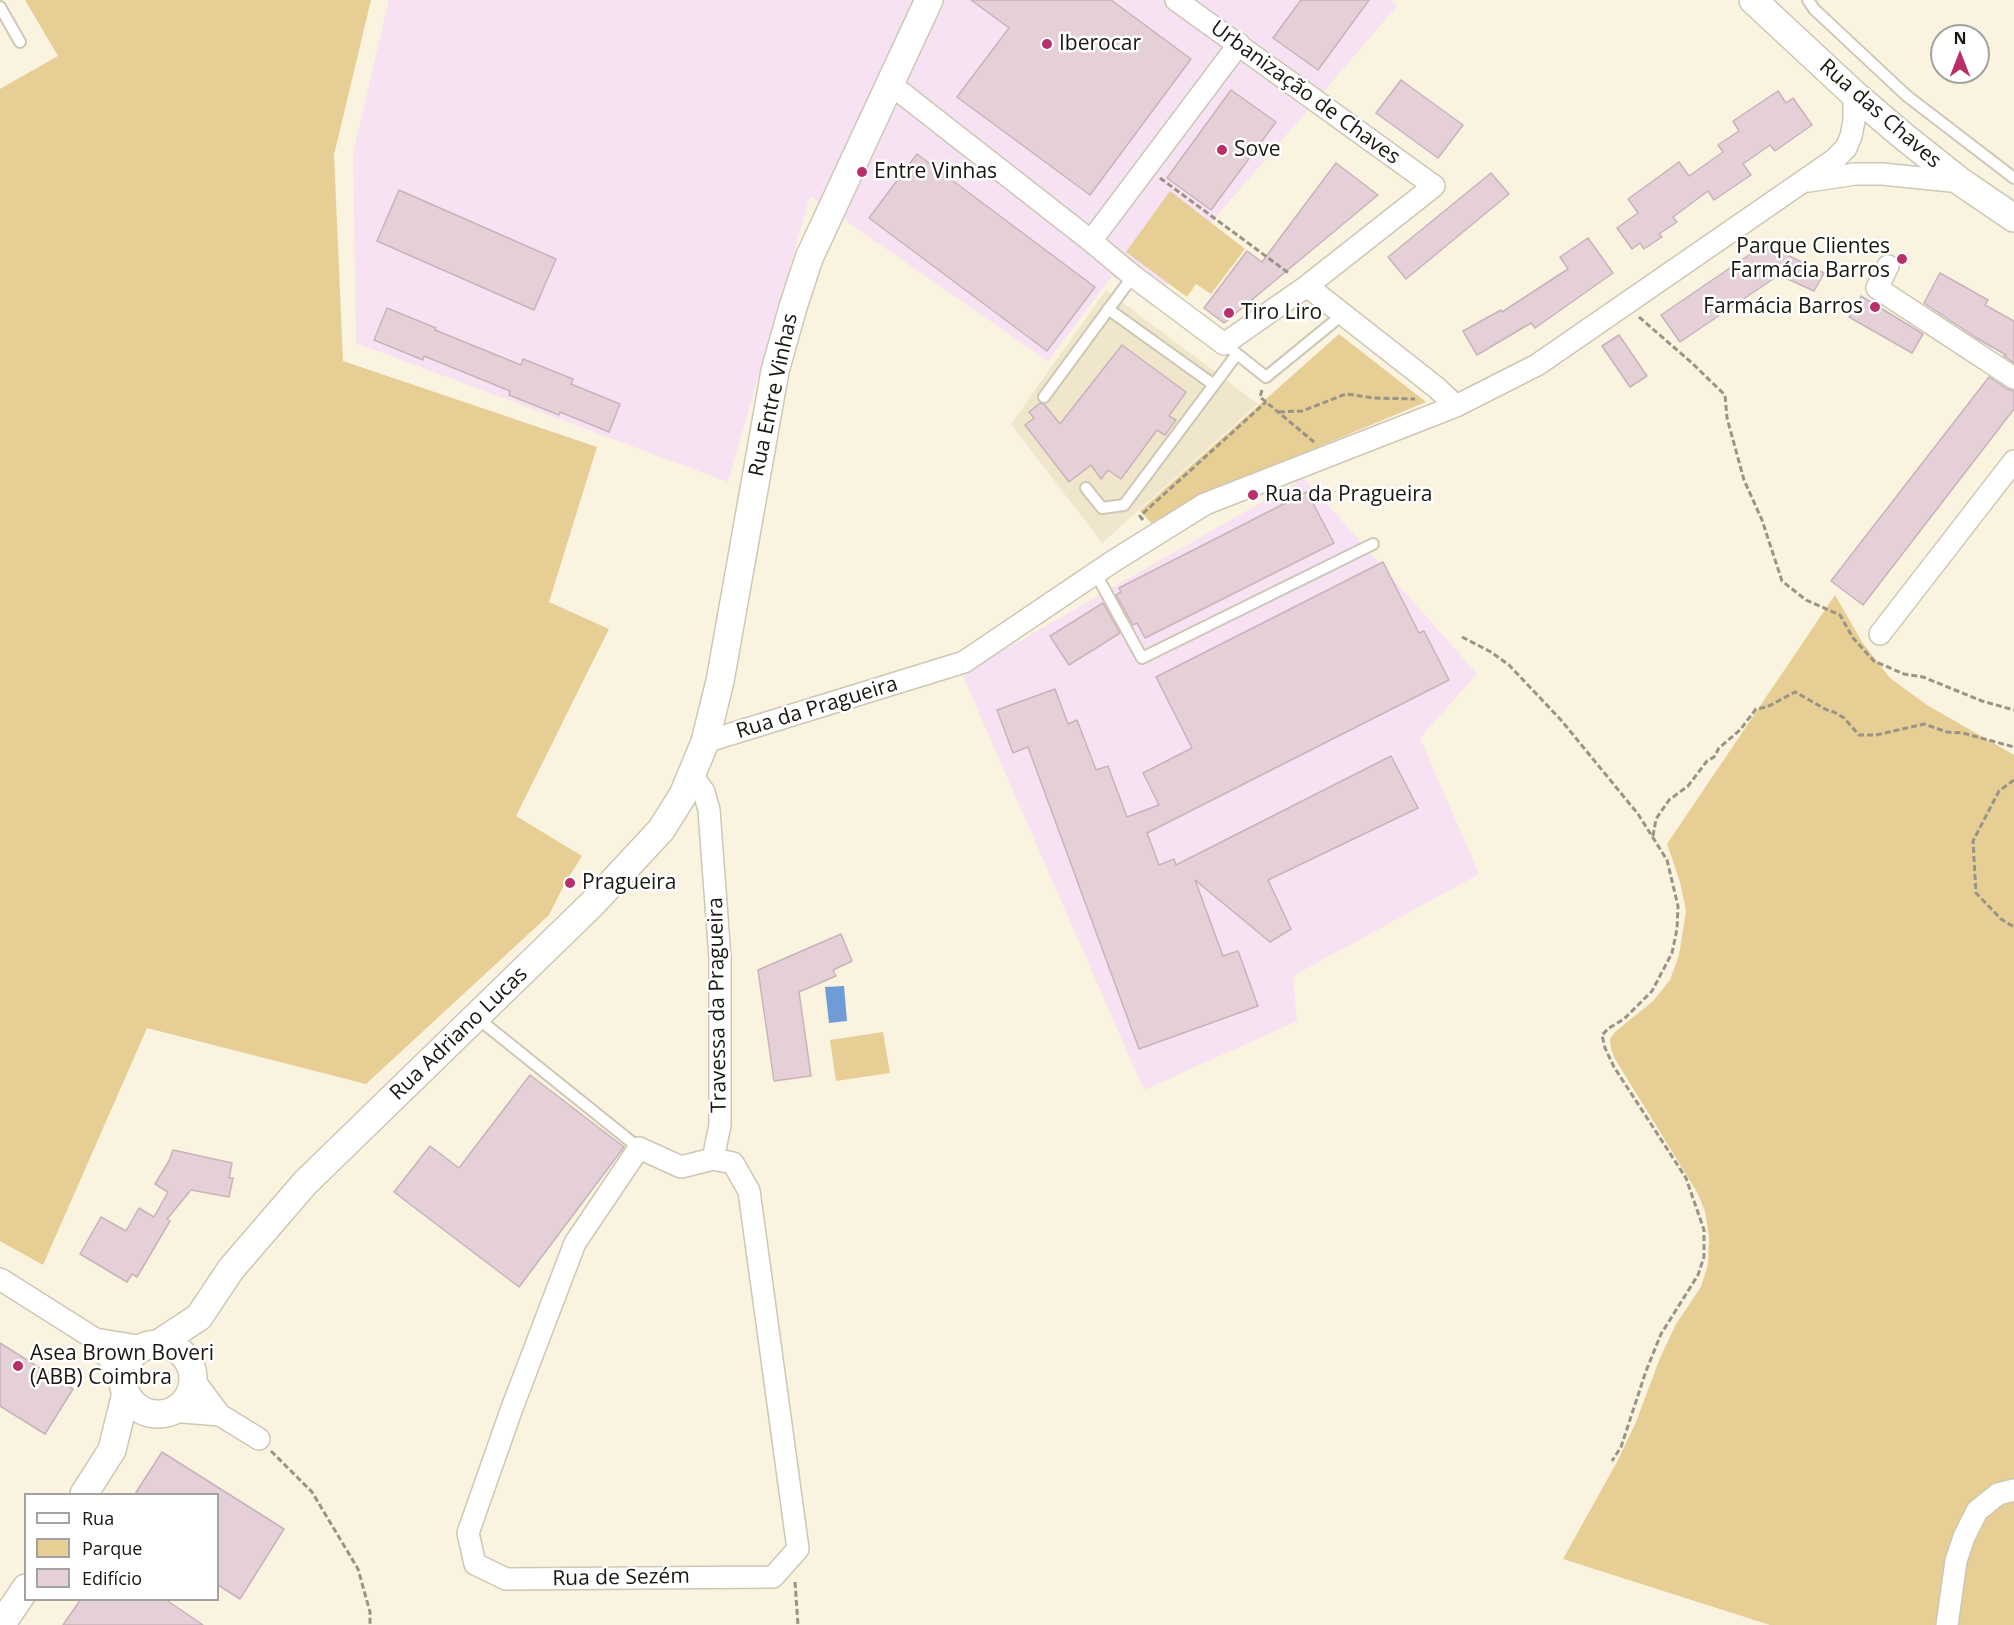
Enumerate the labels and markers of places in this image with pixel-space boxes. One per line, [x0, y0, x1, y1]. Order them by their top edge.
place label: Iberocar [1059, 31, 1141, 57]
marker: Iberocar [1040, 37, 1054, 51]
place label: Sove [1234, 137, 1280, 163]
marker: Sove [1215, 143, 1229, 157]
place label: Entre Vinhas [874, 159, 997, 185]
marker: Entre Vinhas [855, 165, 869, 179]
place label: Parque Clientes Farmácia Barros [1730, 234, 1890, 284]
marker: Parque Clientes Farmácia Barros [1895, 252, 1909, 266]
place label: Farmácia Barros [1703, 294, 1863, 320]
place label: Tiro Liro [1241, 300, 1322, 326]
marker: Farmácia Barros [1868, 300, 1882, 314]
marker: Tiro Liro [1222, 306, 1236, 320]
place label: Rua da Pragueira [1265, 482, 1432, 508]
marker: Rua da Pragueira [1246, 488, 1260, 502]
place label: Pragueira [582, 870, 677, 896]
marker: Pragueira [563, 876, 577, 890]
place label: Asea Brown Boveri (ABB) Coimbra [30, 1341, 214, 1391]
marker: Asea Brown Boveri (ABB) Coimbra [11, 1359, 25, 1373]

